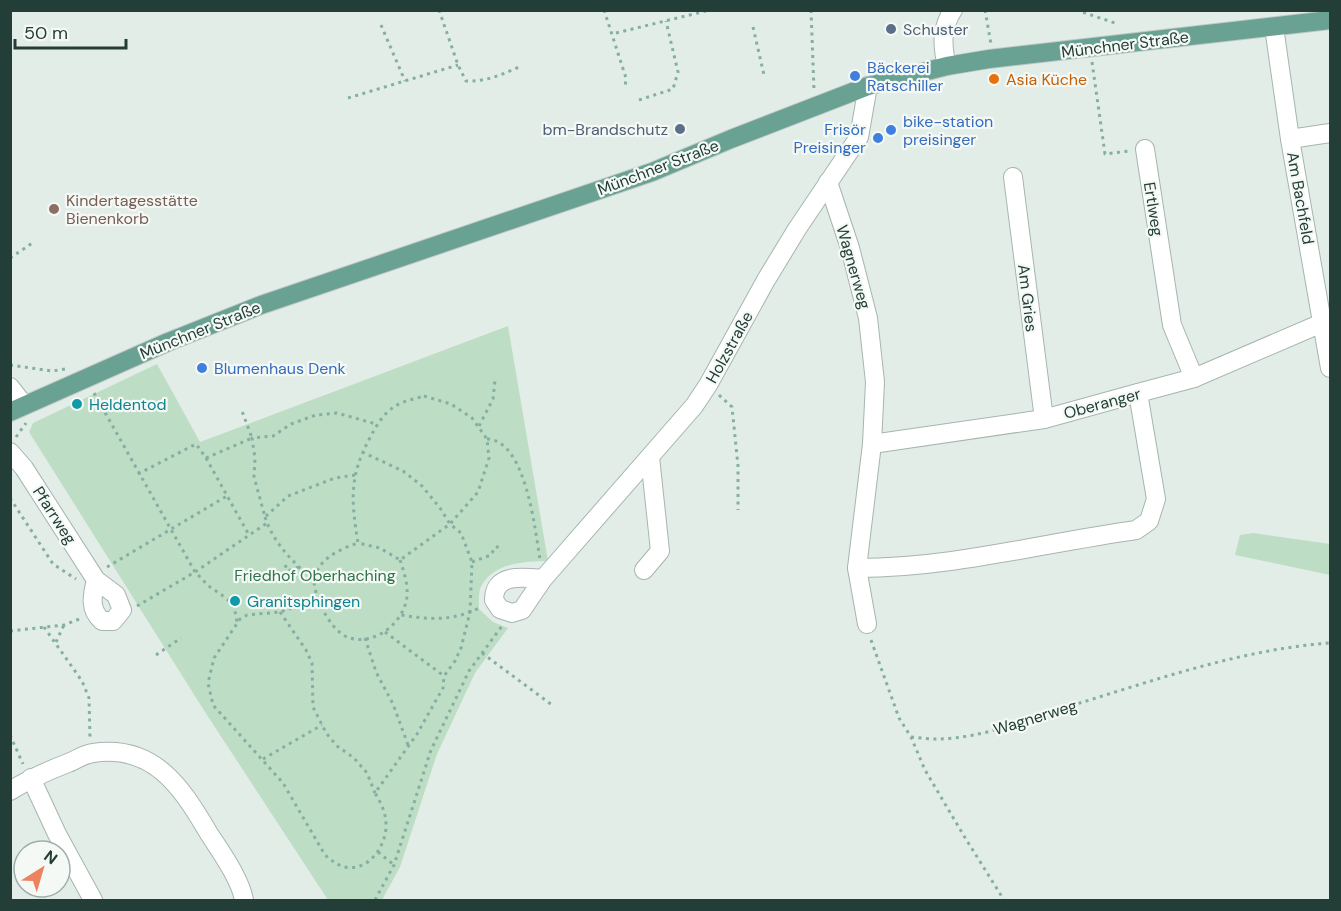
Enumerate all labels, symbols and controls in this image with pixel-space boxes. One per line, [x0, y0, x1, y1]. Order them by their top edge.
scale bar [15, 12, 126, 50]
place label: Schuster [903, 19, 969, 40]
text: 50 m [24, 21, 68, 45]
marker: Schuster [884, 22, 898, 36]
street label: Münchner Straße [1060, 26, 1190, 63]
place label: Bäckerei Ratschiller [867, 57, 943, 96]
marker: Bäckerei Ratschiller [848, 69, 862, 83]
place label: Asia Küche [1006, 69, 1087, 90]
marker: Asia Küche [987, 72, 1001, 86]
place label: bike-station preisinger [903, 111, 993, 150]
place label: bm-Brandschutz [542, 119, 668, 140]
place label: Frisör Preisinger [794, 119, 866, 158]
marker: bm-Brandschutz [673, 122, 687, 136]
marker: bike-station preisinger [884, 123, 898, 137]
marker: Frisör Preisinger [871, 131, 885, 145]
street label: Münchner Straße [595, 135, 722, 200]
street label: Am Bachfeld [1282, 150, 1319, 246]
street label: Ertlweg [1139, 180, 1168, 238]
place label: Kindertagesstätte Bienenkorb [66, 190, 198, 229]
marker: Kindertagesstätte Bienenkorb [47, 202, 61, 216]
street label: Wagnerweg [832, 223, 876, 312]
street label: Am Gries [1013, 263, 1042, 333]
street label: Münchner Straße [137, 297, 264, 364]
street label: Holzstraße [701, 307, 758, 387]
place label: Blumenhaus Denk [214, 358, 346, 379]
marker: Blumenhaus Denk [195, 361, 209, 375]
street label: Oberanger [1061, 383, 1143, 424]
place label: Heldentod [89, 394, 166, 415]
marker: Heldentod [70, 397, 84, 411]
street label: Pfarrweg [28, 482, 81, 548]
park label: Friedhof Oberhaching [234, 565, 396, 586]
place label: Granitsphingen [247, 591, 360, 612]
marker: Granitsphingen [228, 594, 242, 608]
street label: Wagnerweg [991, 695, 1080, 740]
north arrow [12, 839, 72, 899]
text: N [40, 846, 62, 869]

